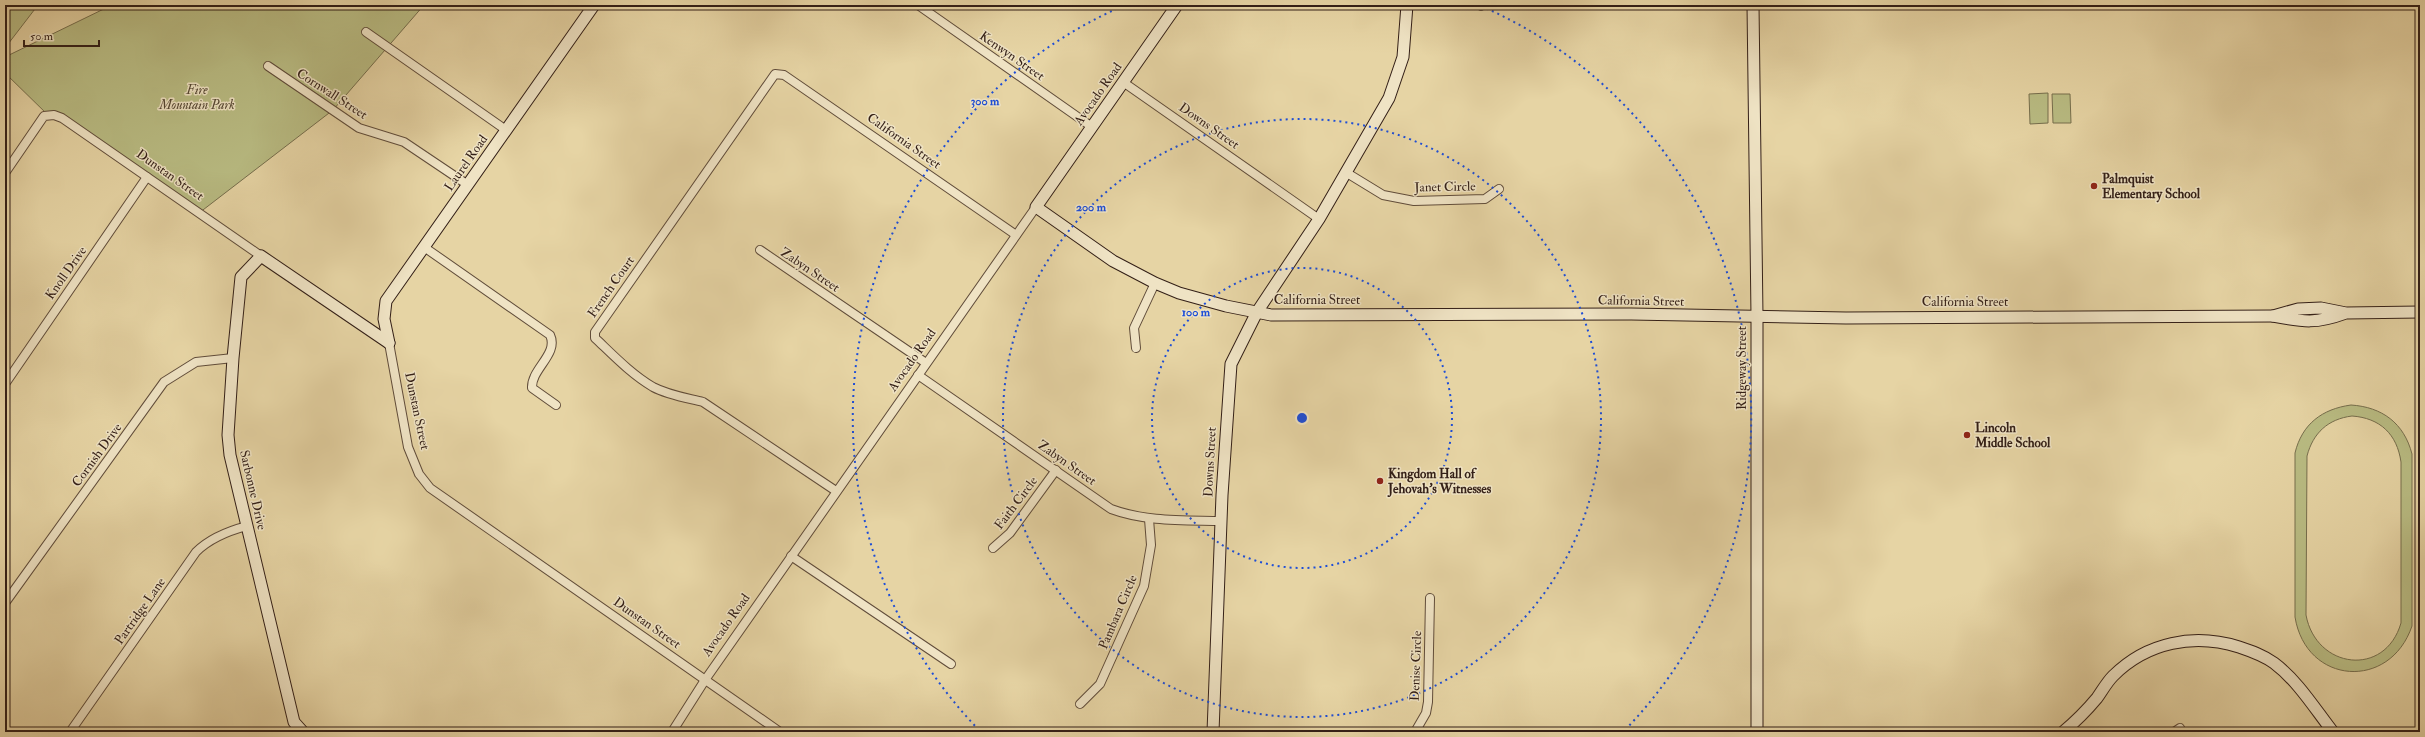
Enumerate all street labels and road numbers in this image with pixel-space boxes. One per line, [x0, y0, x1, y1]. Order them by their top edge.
street label: Kenwyn Street [976, 28, 1047, 85]
street label: Avocado Road [1070, 59, 1126, 129]
street label: Cornwall Street [294, 65, 370, 123]
street label: Downs Street [1176, 99, 1242, 153]
street label: California Street [864, 110, 944, 172]
street label: Laurel Road [441, 131, 492, 194]
street label: Dunstan Street [133, 146, 207, 204]
street label: Janet Circle [1413, 178, 1476, 196]
street label: Knoll Drive [42, 243, 90, 303]
street label: Zabyn Street [777, 244, 843, 296]
street label: French Court [584, 253, 638, 321]
street label: California Street [1274, 292, 1360, 308]
street label: California Street [1598, 292, 1684, 310]
street label: California Street [1922, 294, 2008, 310]
street label: Avocado Road [884, 325, 940, 395]
street label: Ridgeway Street [1734, 326, 1751, 410]
street label: Dunstan Street [401, 371, 433, 451]
street label: Cornish Drive [69, 420, 126, 490]
street label: Downs Street [1200, 427, 1220, 497]
street label: Zabyn Street [1034, 437, 1099, 490]
street label: Sarbonne Drive [236, 449, 270, 532]
street label: Faith Circle [991, 473, 1041, 533]
street label: Pambara Circle [1095, 572, 1141, 651]
street label: Partridge Lane [111, 574, 169, 647]
street label: Avocado Road [698, 590, 754, 660]
street label: Dunstan Street [610, 594, 684, 652]
street label: Denise Circle [1407, 630, 1425, 701]

